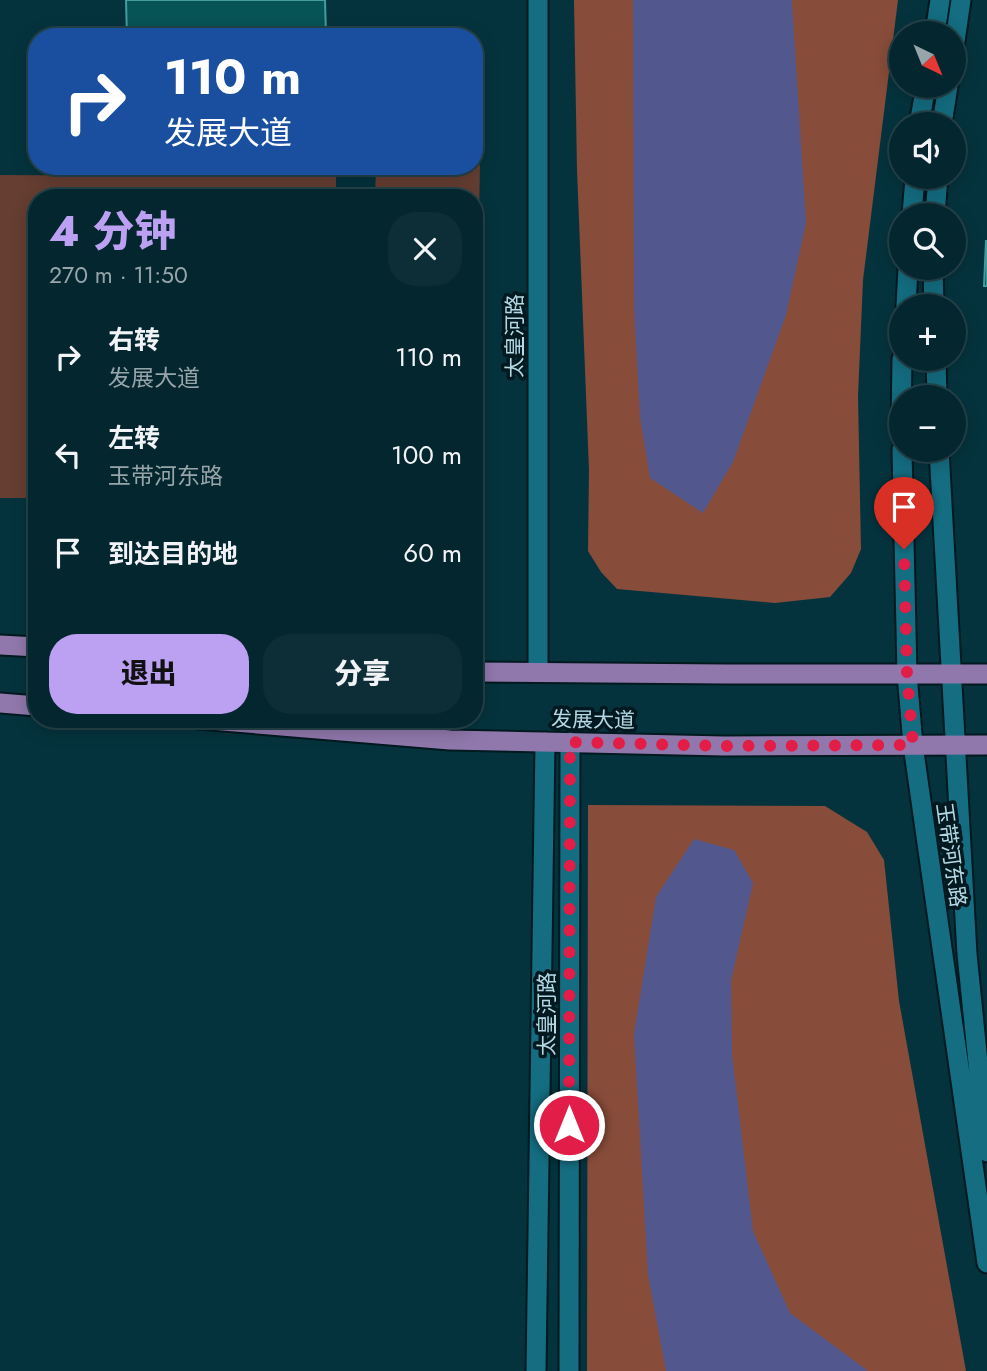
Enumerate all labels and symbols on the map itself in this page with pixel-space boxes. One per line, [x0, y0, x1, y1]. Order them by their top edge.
north arrow [889, 21, 966, 98]
street label: 太皇河路 [500, 294, 530, 378]
pin [874, 477, 934, 549]
street label: 发展大道 [551, 704, 635, 736]
street label: 玉带河东路 [929, 801, 973, 909]
street label: 太皇河路 [532, 972, 562, 1056]
position arrow [532, 1088, 606, 1162]

